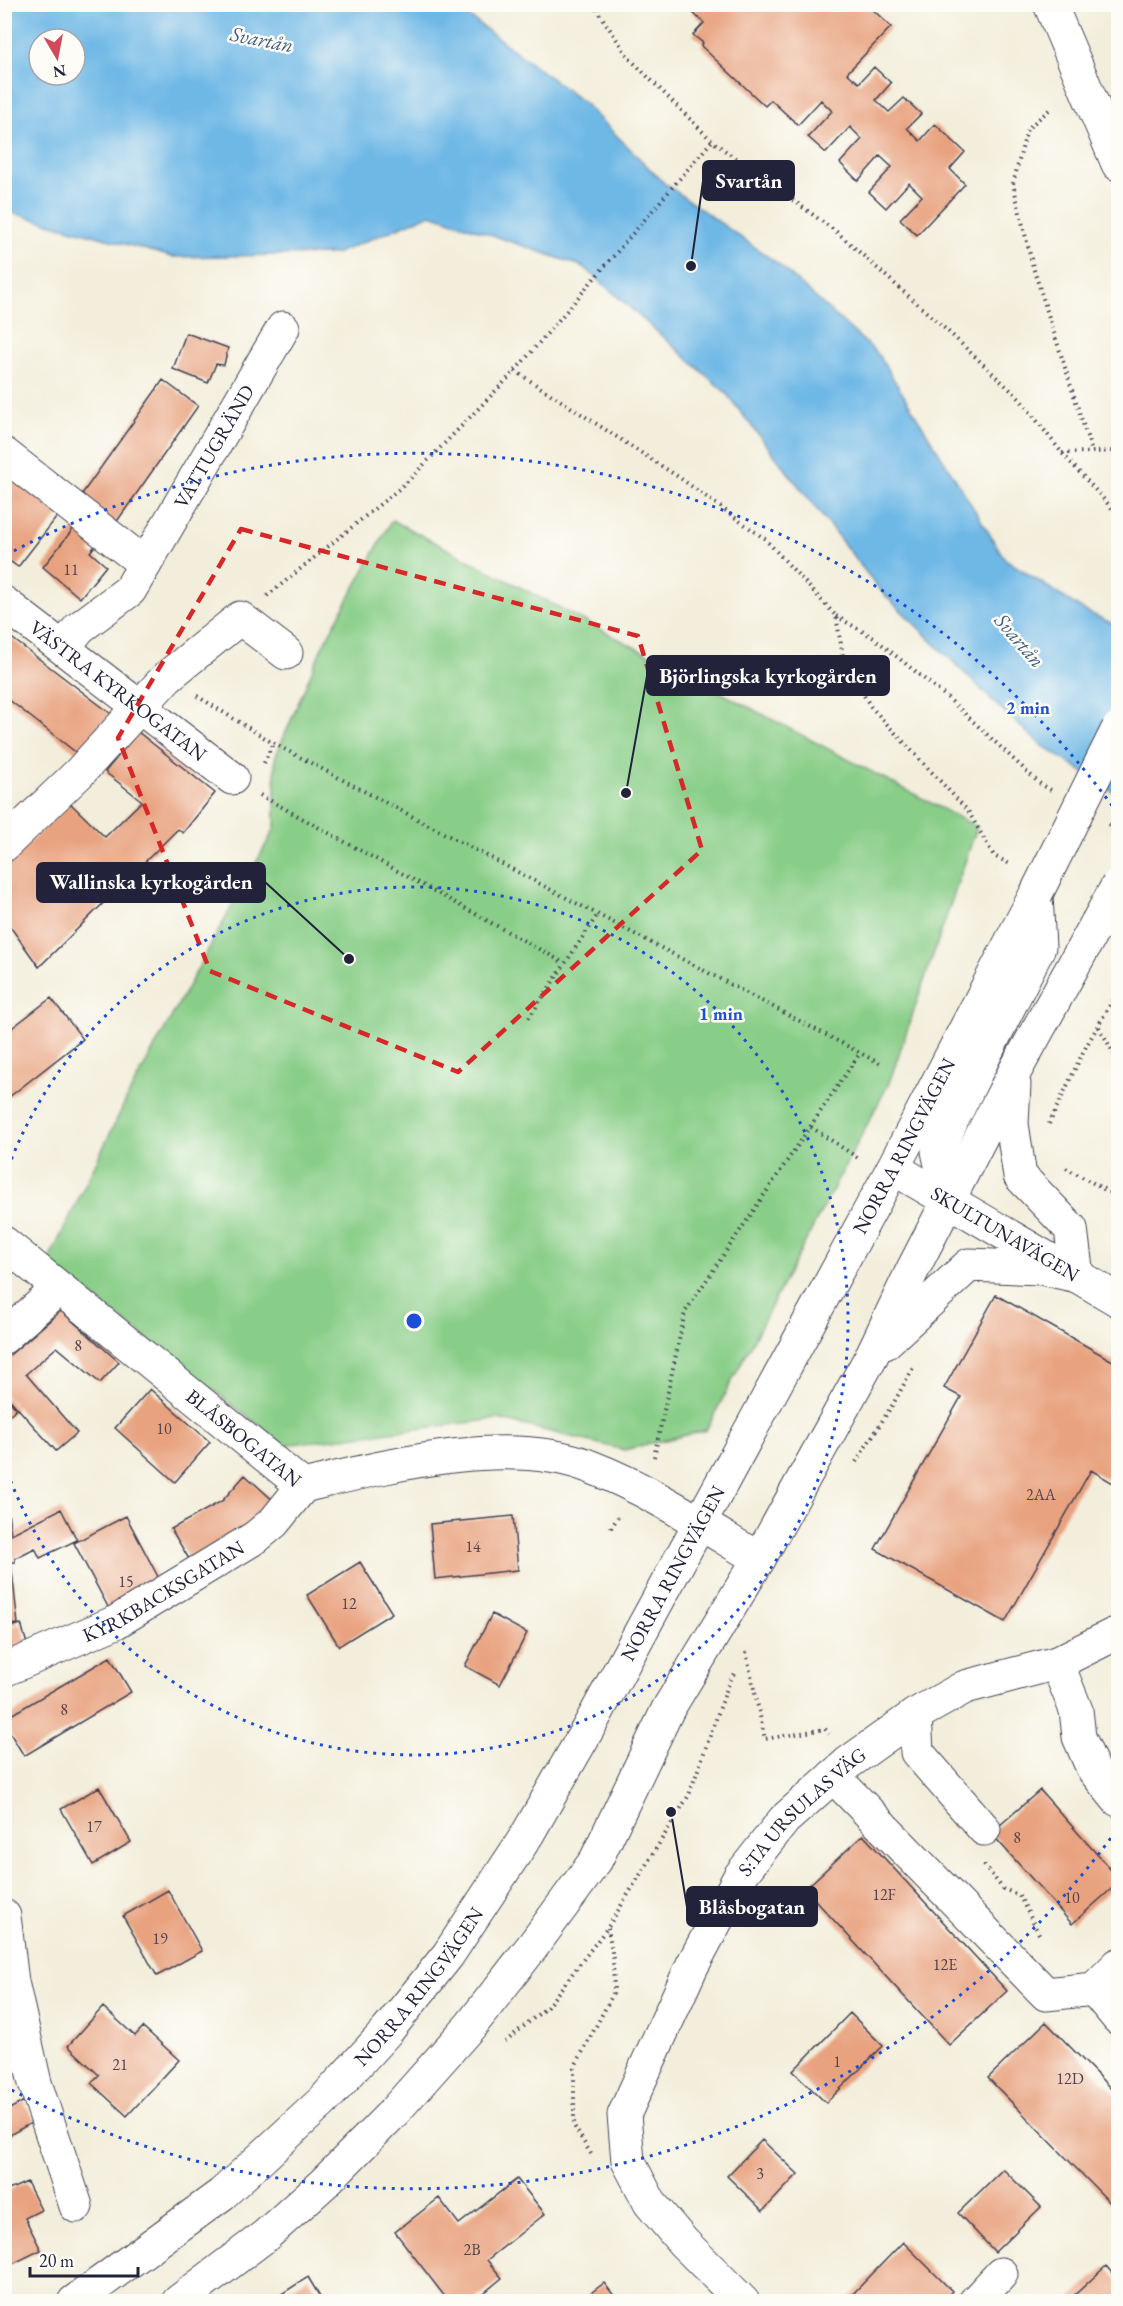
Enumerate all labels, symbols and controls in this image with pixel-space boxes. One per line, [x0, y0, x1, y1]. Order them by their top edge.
water label: Svartån [227, 20, 296, 58]
north arrow [27, 27, 87, 87]
text: N [51, 60, 68, 83]
callout: Svartån [703, 161, 794, 200]
text: Svartån [716, 167, 783, 194]
street label: VATTUGRÄND [168, 380, 260, 513]
house number: 11 [63, 559, 79, 580]
water label: Svartån [988, 606, 1051, 673]
street label: VÄSTRA KYRKOGATAN [24, 614, 212, 767]
callout: Björlingska kyrkogården [647, 656, 889, 695]
text: Björlingska kyrkogården [659, 662, 877, 689]
text: 2 min [1006, 696, 1050, 719]
callout: Wallinska kyrkogården [37, 863, 265, 902]
text: Wallinska kyrkogården [49, 868, 253, 895]
text: 1 min [699, 1002, 743, 1025]
street label: NORRA RINGVÄGEN [847, 1053, 961, 1238]
street label: SKULTUNAVÄGEN [926, 1180, 1084, 1288]
centre of rings [404, 1311, 424, 1331]
house number: 8 [74, 1335, 82, 1356]
street label: BLÅSBOGATAN [181, 1383, 307, 1493]
house number: 10 [156, 1418, 172, 1439]
street label: NORRA RINGVÄGEN [614, 1481, 731, 1665]
house number: 2AA [1026, 1484, 1057, 1505]
street label: KYRKBACKSGATAN [78, 1534, 249, 1648]
house number: 14 [465, 1536, 481, 1557]
house number: 15 [118, 1571, 134, 1592]
house number: 12 [341, 1593, 357, 1614]
house number: 8 [60, 1699, 68, 1720]
street label: S:TA URSULAS VÄG [732, 1741, 871, 1882]
house number: 17 [86, 1816, 102, 1837]
house number: 8 [1013, 1827, 1021, 1848]
house number: 12F [872, 1884, 896, 1905]
callout: Blåsbogatan [687, 1887, 817, 1926]
house number: 10 [1064, 1887, 1080, 1908]
text: Blåsbogatan [699, 1893, 805, 1920]
street label: NORRA RINGVÄGEN [348, 1902, 489, 2072]
house number: 19 [152, 1928, 168, 1949]
house number: 12E [933, 1954, 957, 1975]
house number: 1 [833, 2051, 841, 2072]
house number: 21 [112, 2054, 128, 2075]
house number: 12D [1056, 2068, 1084, 2089]
house number: 3 [756, 2163, 764, 2184]
house number: 2B [463, 2239, 481, 2260]
scale bar [30, 2240, 138, 2278]
text: 20 m [39, 2249, 74, 2272]

